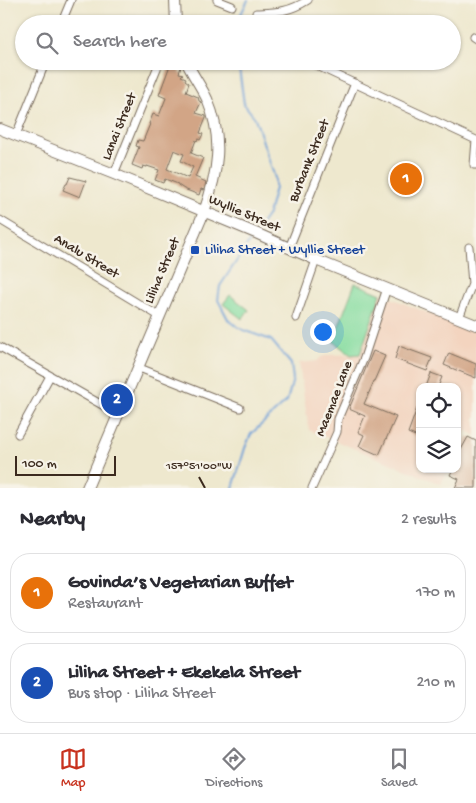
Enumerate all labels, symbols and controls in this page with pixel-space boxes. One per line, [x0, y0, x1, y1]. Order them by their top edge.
search box [15, 15, 461, 70]
icon: search [33, 29, 61, 57]
text: Search here [73, 31, 167, 54]
street label: Lanai Street [99, 90, 142, 163]
street label: Burbank Street [285, 116, 335, 206]
pin: 1 [390, 160, 422, 198]
street label: Wyllie Street [206, 191, 283, 237]
street label: Analu Street [50, 231, 123, 284]
street label: Liliha Street [141, 234, 185, 307]
place label: Liliha Street + Wyllie Street [205, 242, 366, 259]
marker: Liliha Street + Wyllie Street [189, 244, 201, 256]
your location [310, 319, 336, 345]
street label: Maemae Lane [313, 358, 357, 439]
pin: 2 [101, 381, 133, 419]
map controls [416, 383, 461, 473]
button: locate [416, 383, 461, 428]
button: layers [416, 428, 461, 473]
scale bar [15, 453, 116, 476]
text: 100 m [22, 456, 57, 473]
text: 157°51'00"W [165, 460, 232, 474]
text: Nearby [20, 508, 85, 533]
text: 2 results [401, 511, 456, 530]
text: Govinda’s Vegetarian Buffet [68, 572, 293, 595]
text: 1 [34, 584, 40, 603]
text: 170 m [416, 584, 455, 603]
text: Restaurant [68, 595, 142, 614]
text: Liliha Street + Ekekela Street [68, 662, 300, 685]
text: 2 [33, 674, 41, 693]
text: 210 m [416, 674, 455, 693]
text: Bus stop · Liliha Street [68, 685, 215, 704]
tab: Map [59, 745, 87, 792]
tab: Directions [206, 745, 263, 792]
tab: Saved [381, 745, 417, 792]

